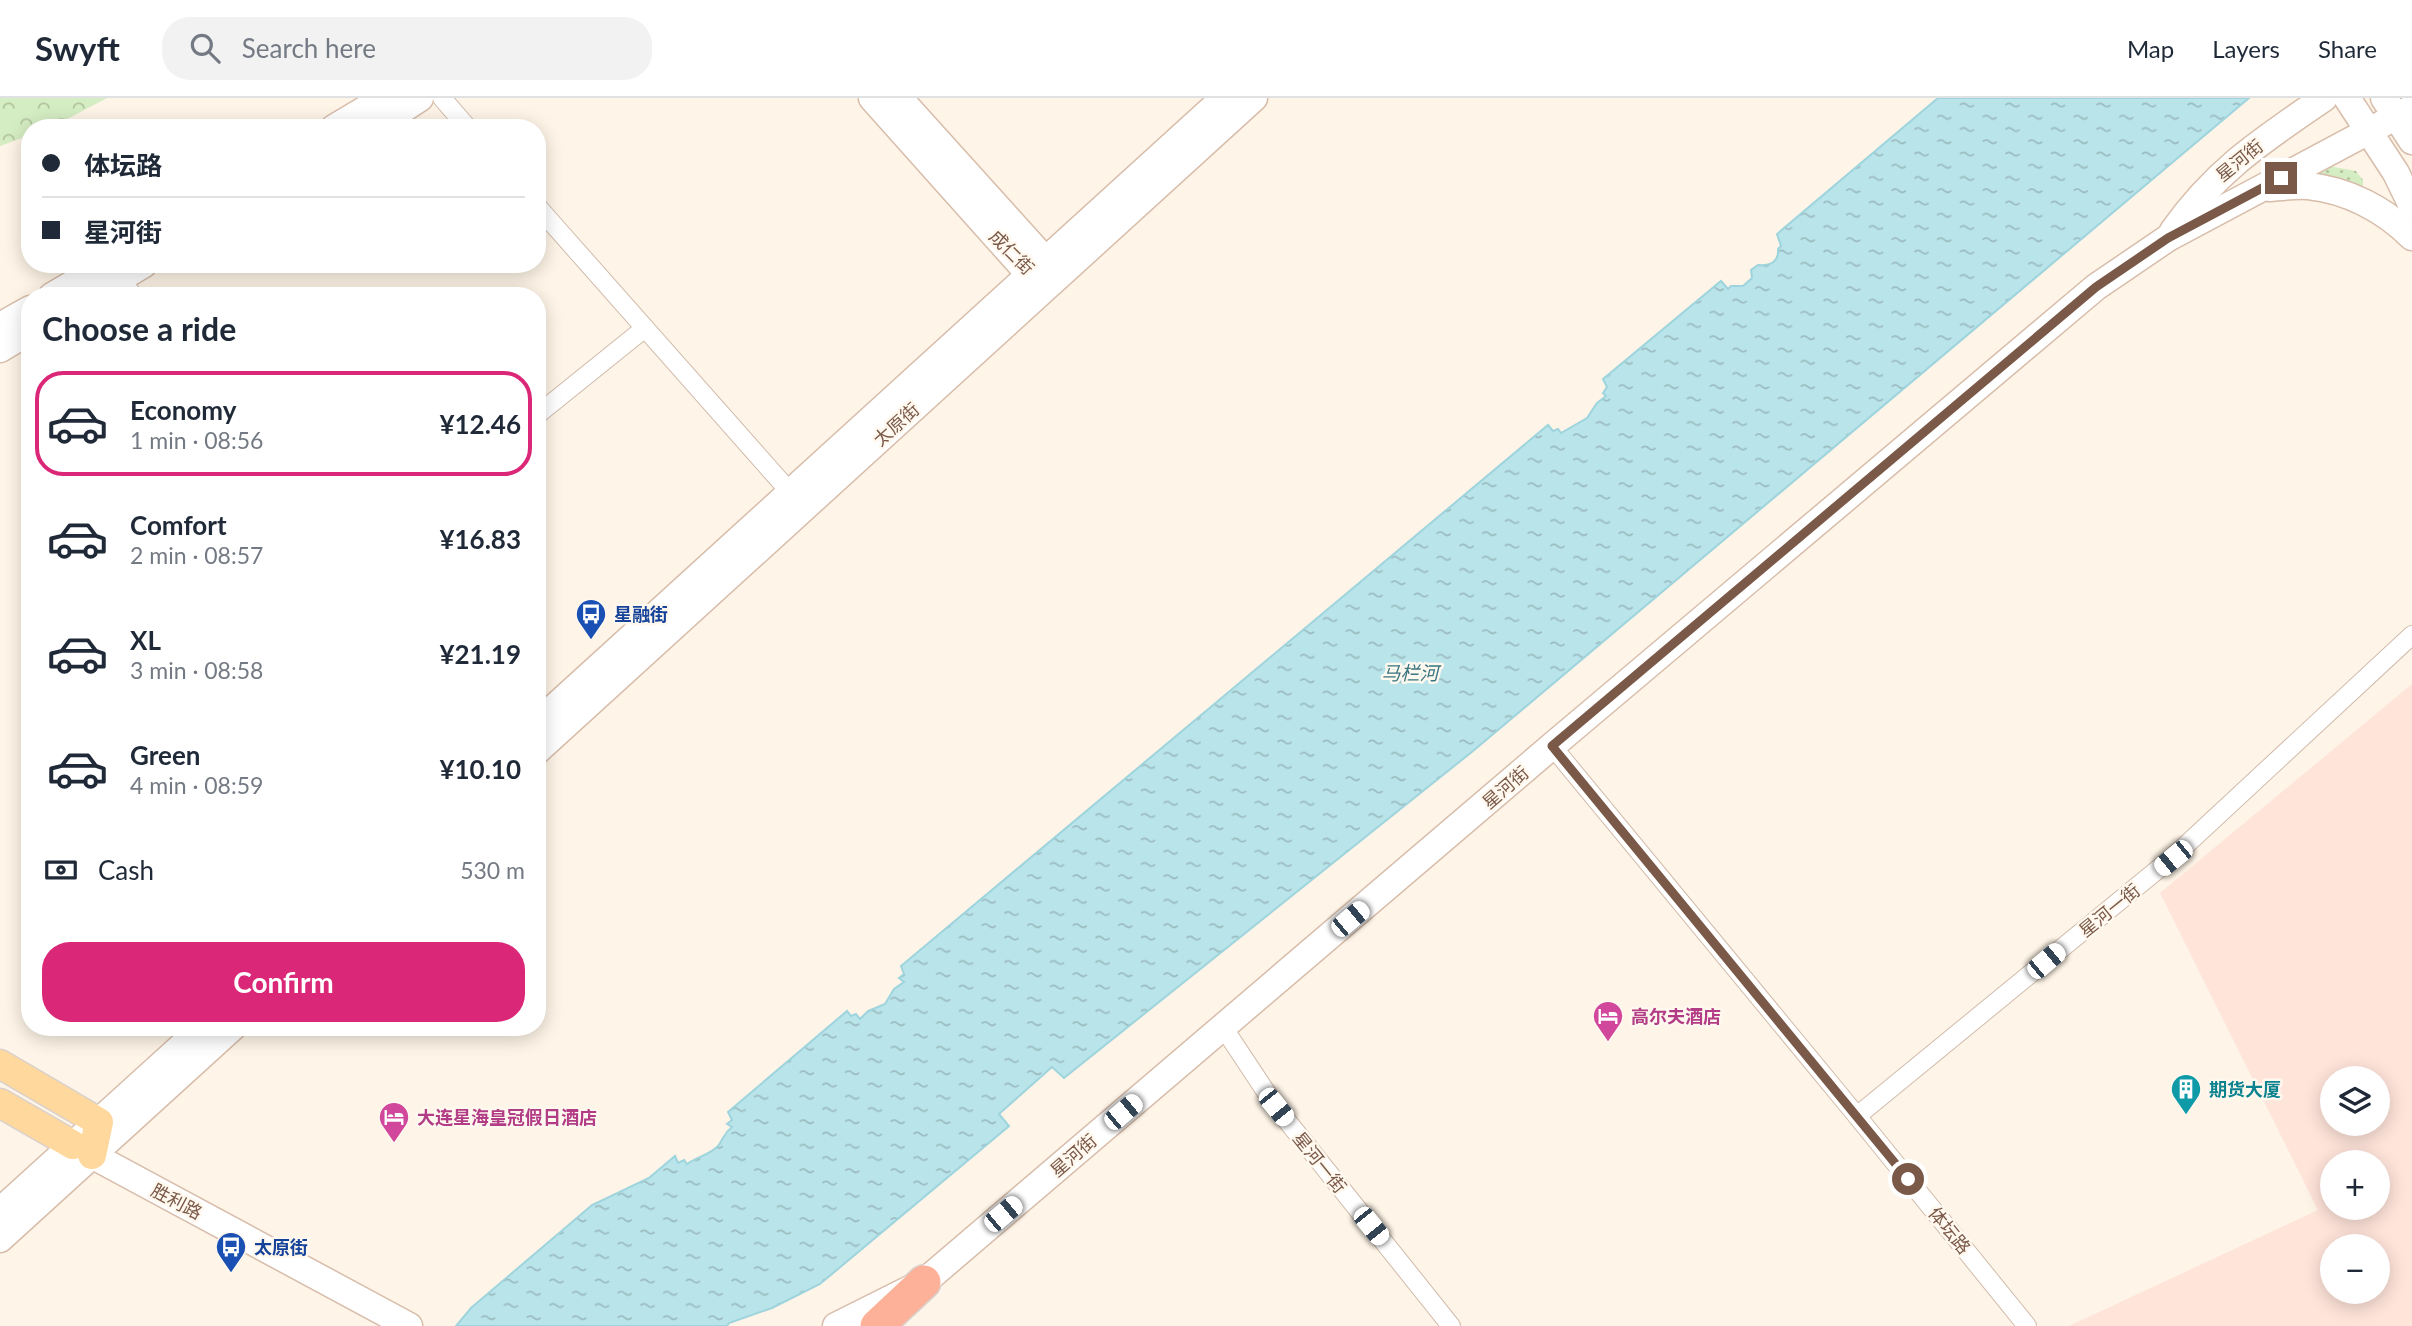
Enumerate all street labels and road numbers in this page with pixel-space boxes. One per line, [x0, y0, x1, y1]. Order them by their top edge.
street label: 星河街 [2211, 134, 2267, 186]
street label: 成仁街 [985, 225, 1039, 279]
street label: 太原街 [869, 398, 923, 450]
street label: 星河街 [1477, 761, 1533, 813]
street label: 星河一街 [2074, 879, 2144, 941]
street label: 星河一街 [1289, 1127, 1351, 1197]
street label: 星河街 [1045, 1129, 1101, 1181]
street label: 胜利路 [148, 1179, 206, 1223]
street label: 体坛路 [1924, 1202, 1976, 1258]

